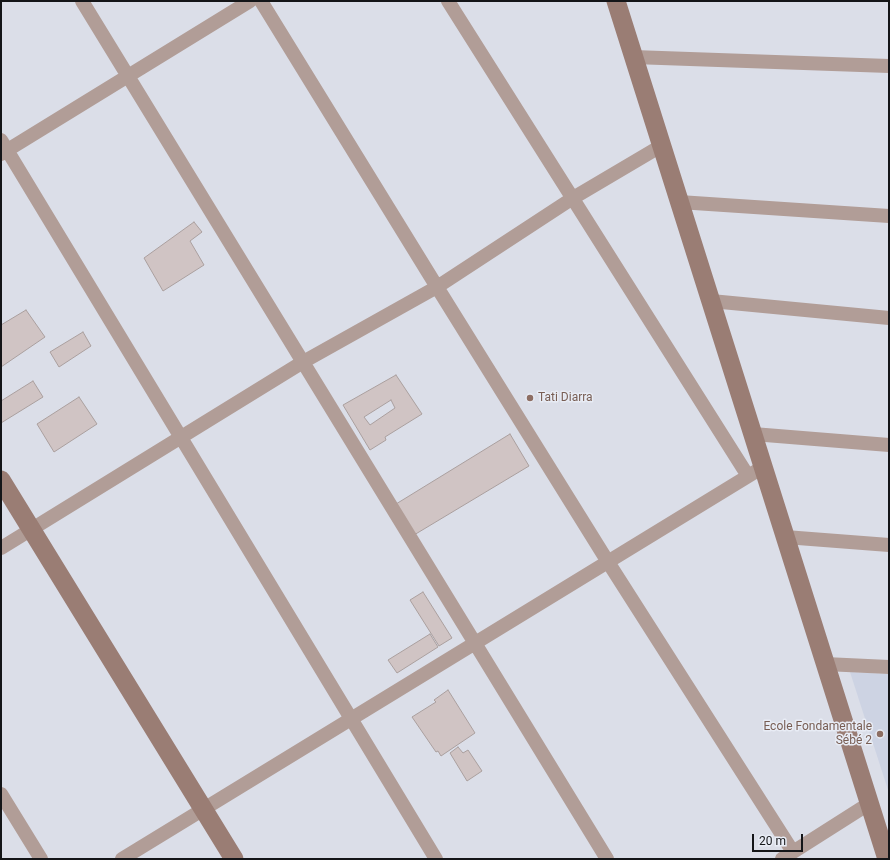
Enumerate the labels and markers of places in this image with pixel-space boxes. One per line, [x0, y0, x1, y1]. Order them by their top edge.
place label: Tati Diarra [538, 391, 593, 405]
marker: Tati Diarra [525, 393, 535, 403]
place label: Ecole Fondamentale Sébé 2 [763, 720, 872, 748]
marker: Ecole Fondamentale Sébé 2 [875, 729, 885, 739]

